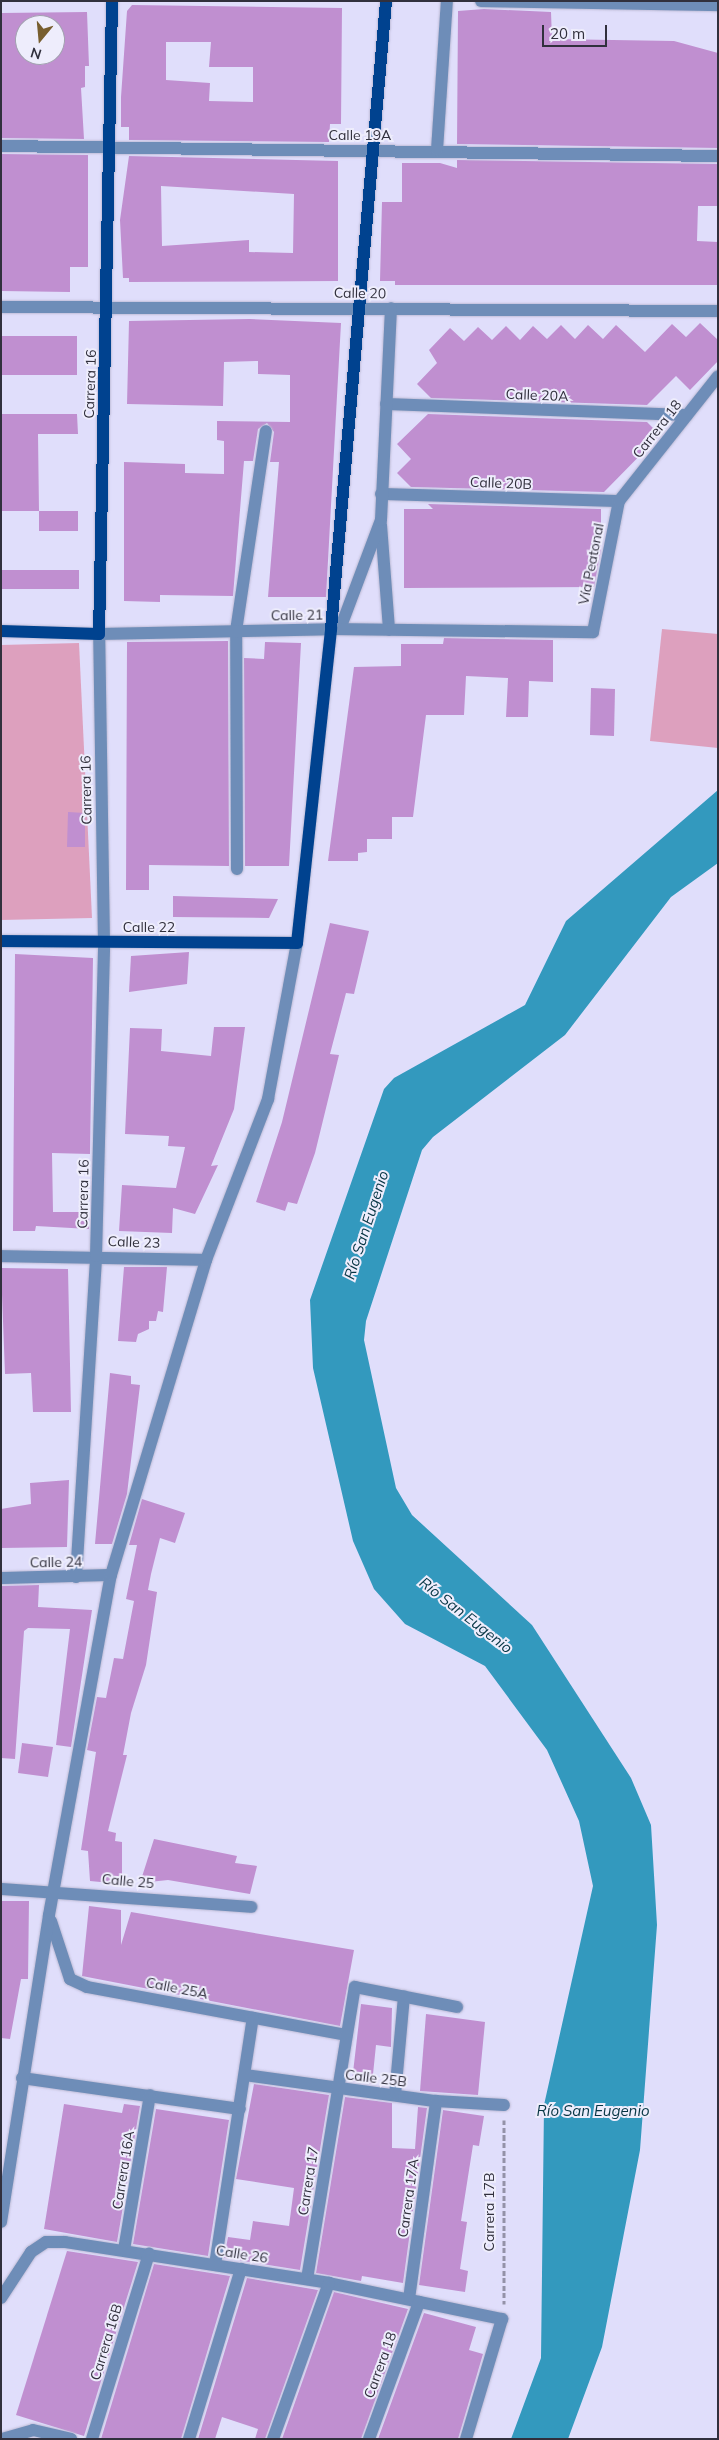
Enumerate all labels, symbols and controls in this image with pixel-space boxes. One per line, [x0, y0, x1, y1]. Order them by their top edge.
north arrow [15, 15, 65, 65]
scale bar [544, 15, 609, 47]
text: 20 m [550, 24, 585, 43]
text: N [28, 43, 44, 64]
street label: Calle 19A [329, 127, 391, 143]
street label: Calle 20 [334, 284, 386, 302]
street label: Carrera 16 [80, 349, 100, 419]
street label: Calle 20A [505, 386, 569, 404]
street label: Carrera 18 [629, 397, 685, 461]
street label: Calle 20B [470, 474, 532, 492]
street label: Vía Peatonal [575, 522, 607, 606]
street label: Calle 21 [271, 606, 323, 624]
street label: Carrera 16 [77, 755, 95, 825]
street label: Calle 22 [123, 919, 175, 935]
street label: Carrera 16 [74, 1159, 92, 1229]
water label: Río San Eugenio [340, 1168, 392, 1282]
street label: Calle 23 [107, 1233, 161, 1251]
street label: Calle 24 [30, 1553, 82, 1571]
water label: Río San Eugenio [416, 1573, 516, 1657]
street label: Calle 25 [101, 1870, 155, 1892]
street label: Calle 25A [145, 1974, 209, 2002]
street label: Calle 25B [344, 2066, 408, 2090]
water label: Río San Eugenio [536, 2102, 650, 2120]
street label: Carrera 16A [108, 2129, 138, 2211]
street label: Carrera 17 [294, 2145, 322, 2217]
street label: Carrera 17A [394, 2157, 422, 2239]
street label: Carrera 17B [481, 2173, 497, 2251]
street label: Calle 26 [215, 2242, 269, 2266]
street label: Carrera 16B [86, 2302, 126, 2382]
street label: Carrera 18 [360, 2330, 400, 2400]

